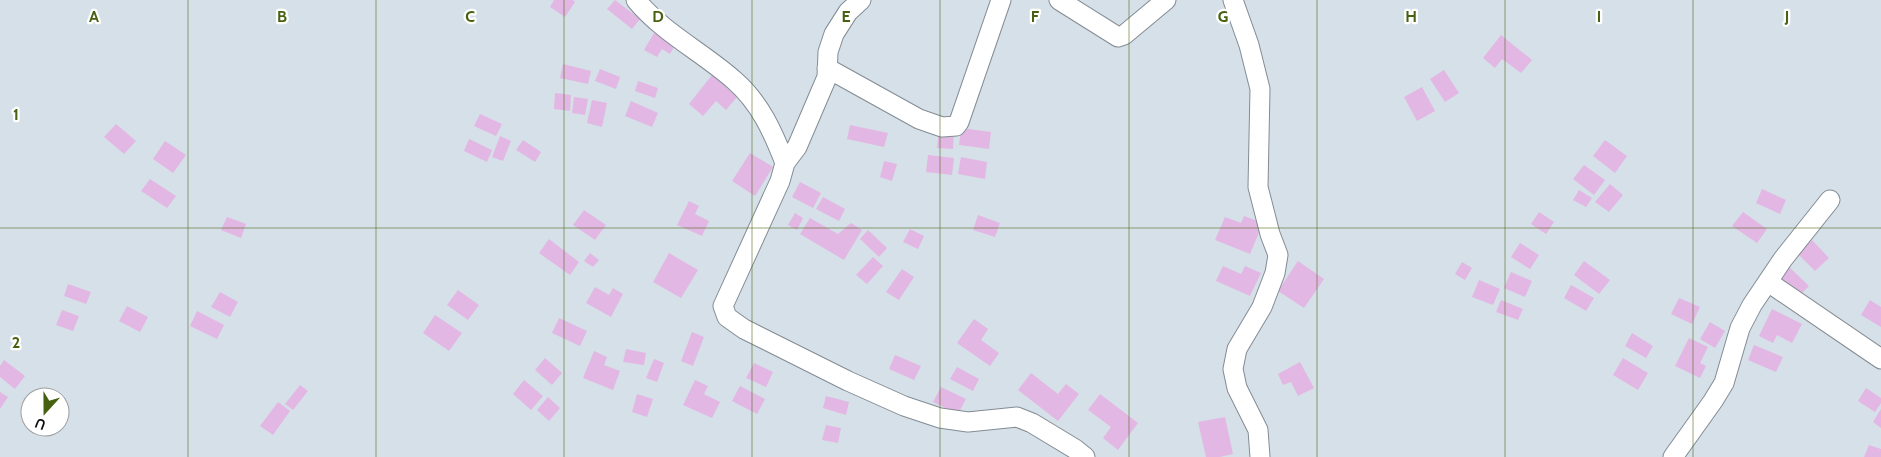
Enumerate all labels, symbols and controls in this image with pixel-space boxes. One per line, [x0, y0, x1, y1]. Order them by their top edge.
text: A [89, 7, 99, 26]
text: B [277, 7, 287, 26]
text: C [465, 7, 475, 26]
text: D [652, 7, 664, 26]
text: E [841, 7, 851, 26]
text: F [1031, 7, 1040, 26]
text: G [1218, 7, 1228, 26]
text: H [1405, 7, 1417, 26]
text: I [1597, 7, 1601, 26]
text: J [1784, 7, 1789, 26]
text: 1 [13, 105, 19, 124]
text: 2 [12, 333, 20, 352]
north arrow [20, 387, 70, 437]
text: U [32, 414, 48, 434]

